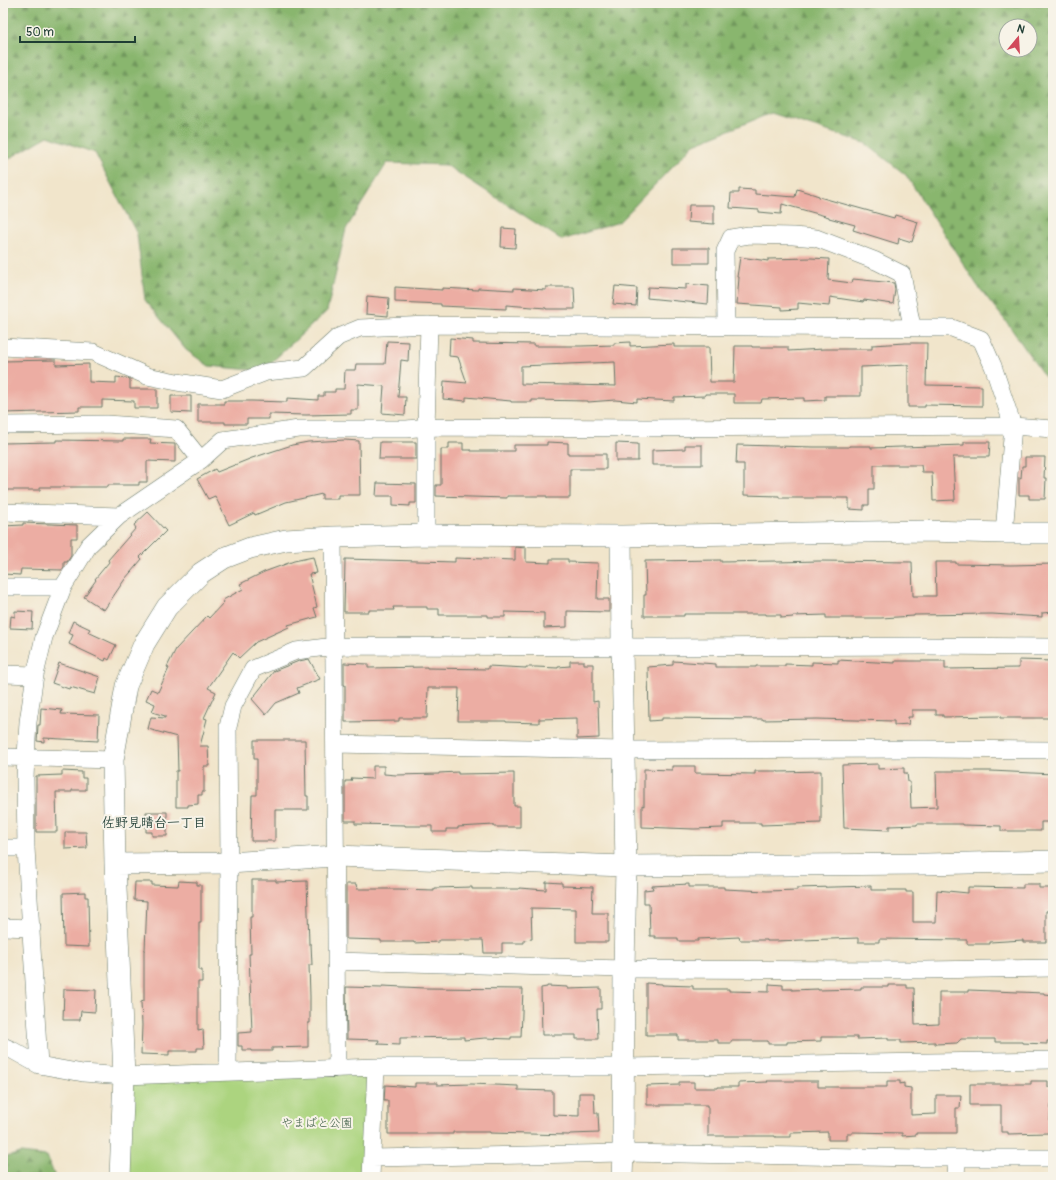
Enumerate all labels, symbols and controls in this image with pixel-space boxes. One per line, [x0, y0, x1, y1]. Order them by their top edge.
scale bar [20, 18, 135, 44]
north arrow [998, 18, 1038, 58]
text: N [1015, 22, 1027, 36]
text: 50 m [26, 25, 54, 40]
district label: 佐野見晴台一丁目 [102, 815, 206, 831]
park label: やまばと公園 [281, 1116, 353, 1131]

